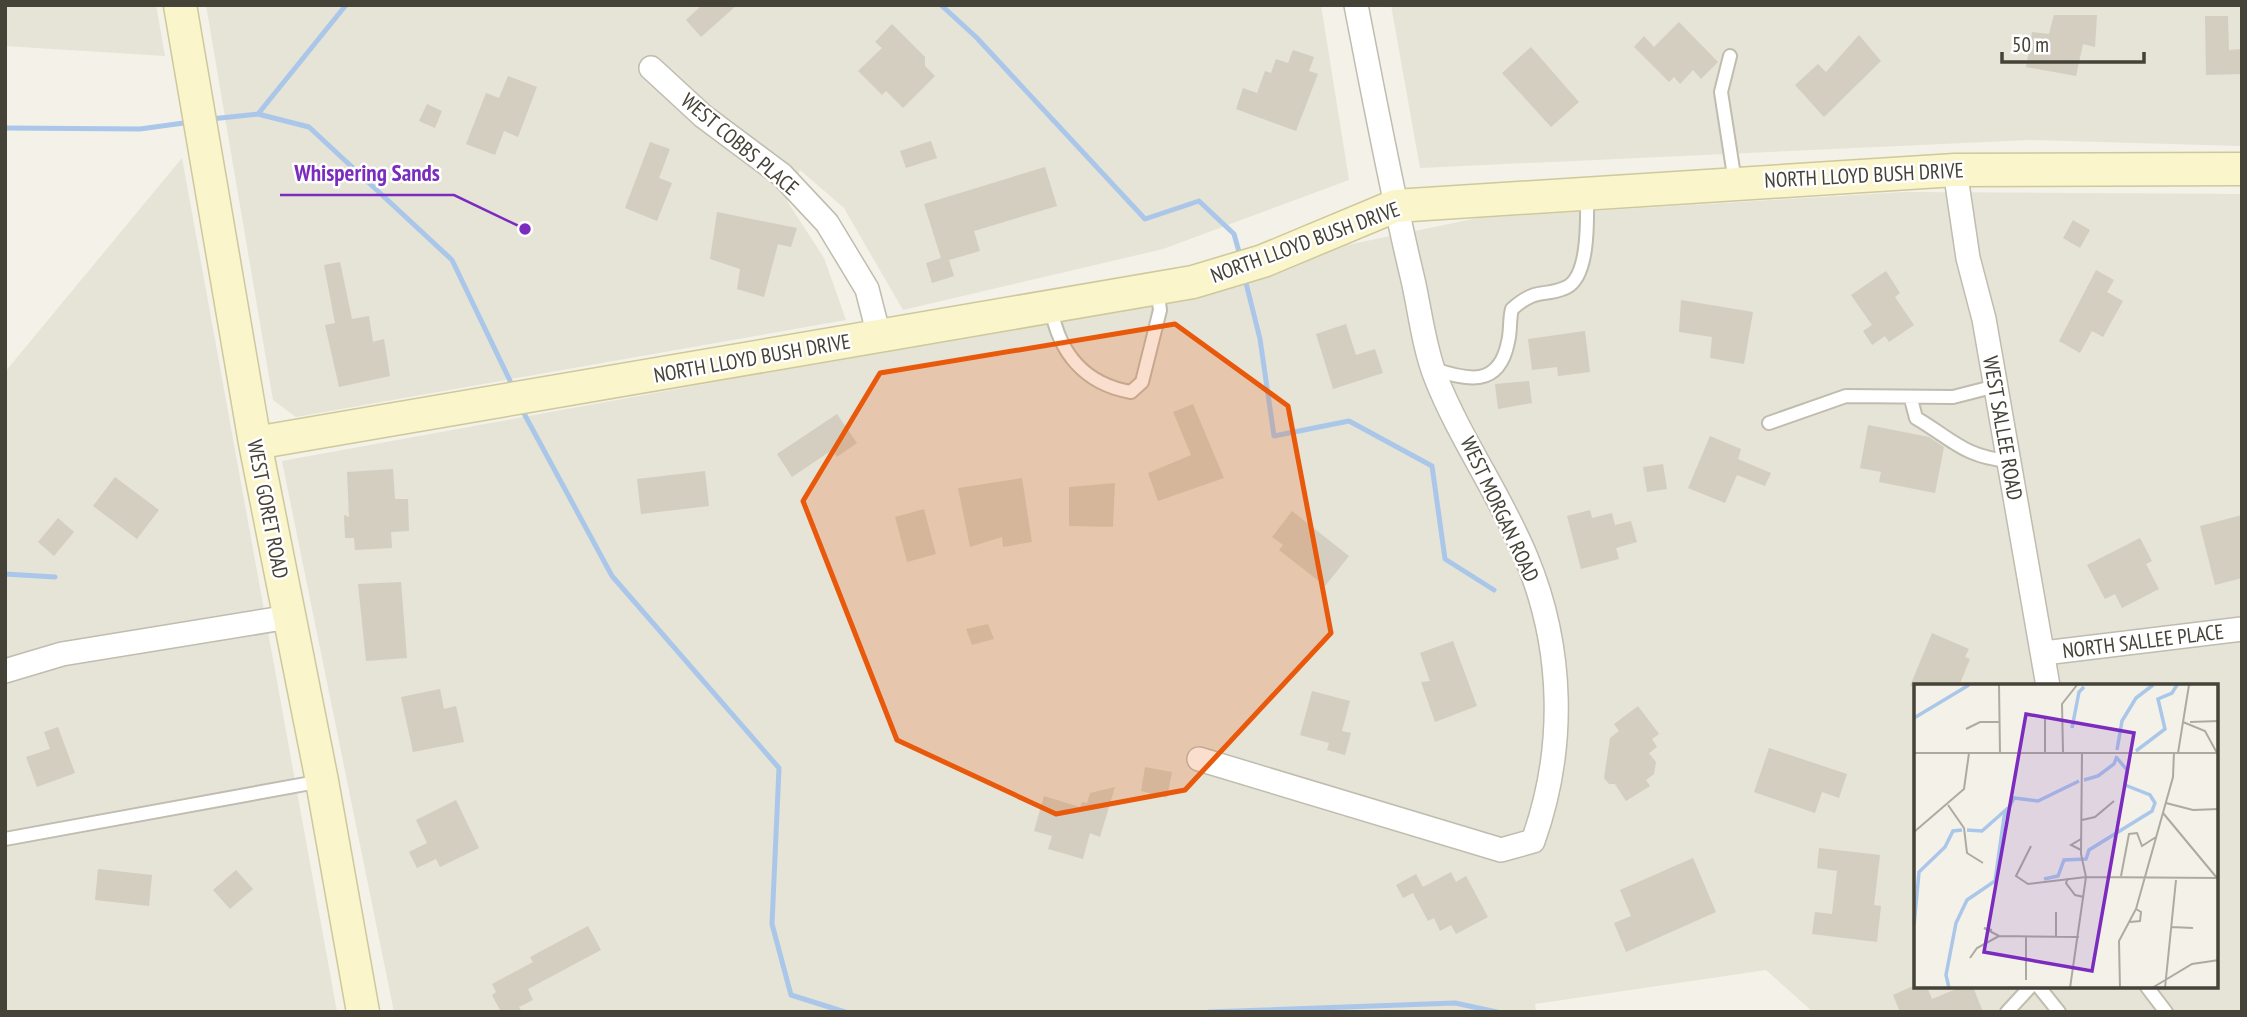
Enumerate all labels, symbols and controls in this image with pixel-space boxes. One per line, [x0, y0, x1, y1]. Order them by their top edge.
scale bar [2002, 21, 2144, 65]
text: 50 m [2012, 31, 2049, 58]
street label: WEST COBBS PLACE [676, 87, 804, 201]
callout: Whispering Sands [280, 151, 454, 195]
street label: NORTH LLOYD BUSH DRIVE [1764, 156, 1964, 194]
text: Whispering Sands [293, 158, 440, 187]
street label: NORTH LLOYD BUSH DRIVE [1207, 195, 1403, 289]
street label: NORTH LLOYD BUSH DRIVE [651, 327, 853, 389]
street label: WEST SALLEE ROAD [1977, 354, 2029, 502]
street label: WEST MORGAN ROAD [1455, 432, 1545, 586]
street label: WEST GORET ROAD [241, 437, 295, 581]
street label: NORTH SALLEE PLACE [2061, 618, 2225, 664]
inset map [1914, 684, 2219, 989]

